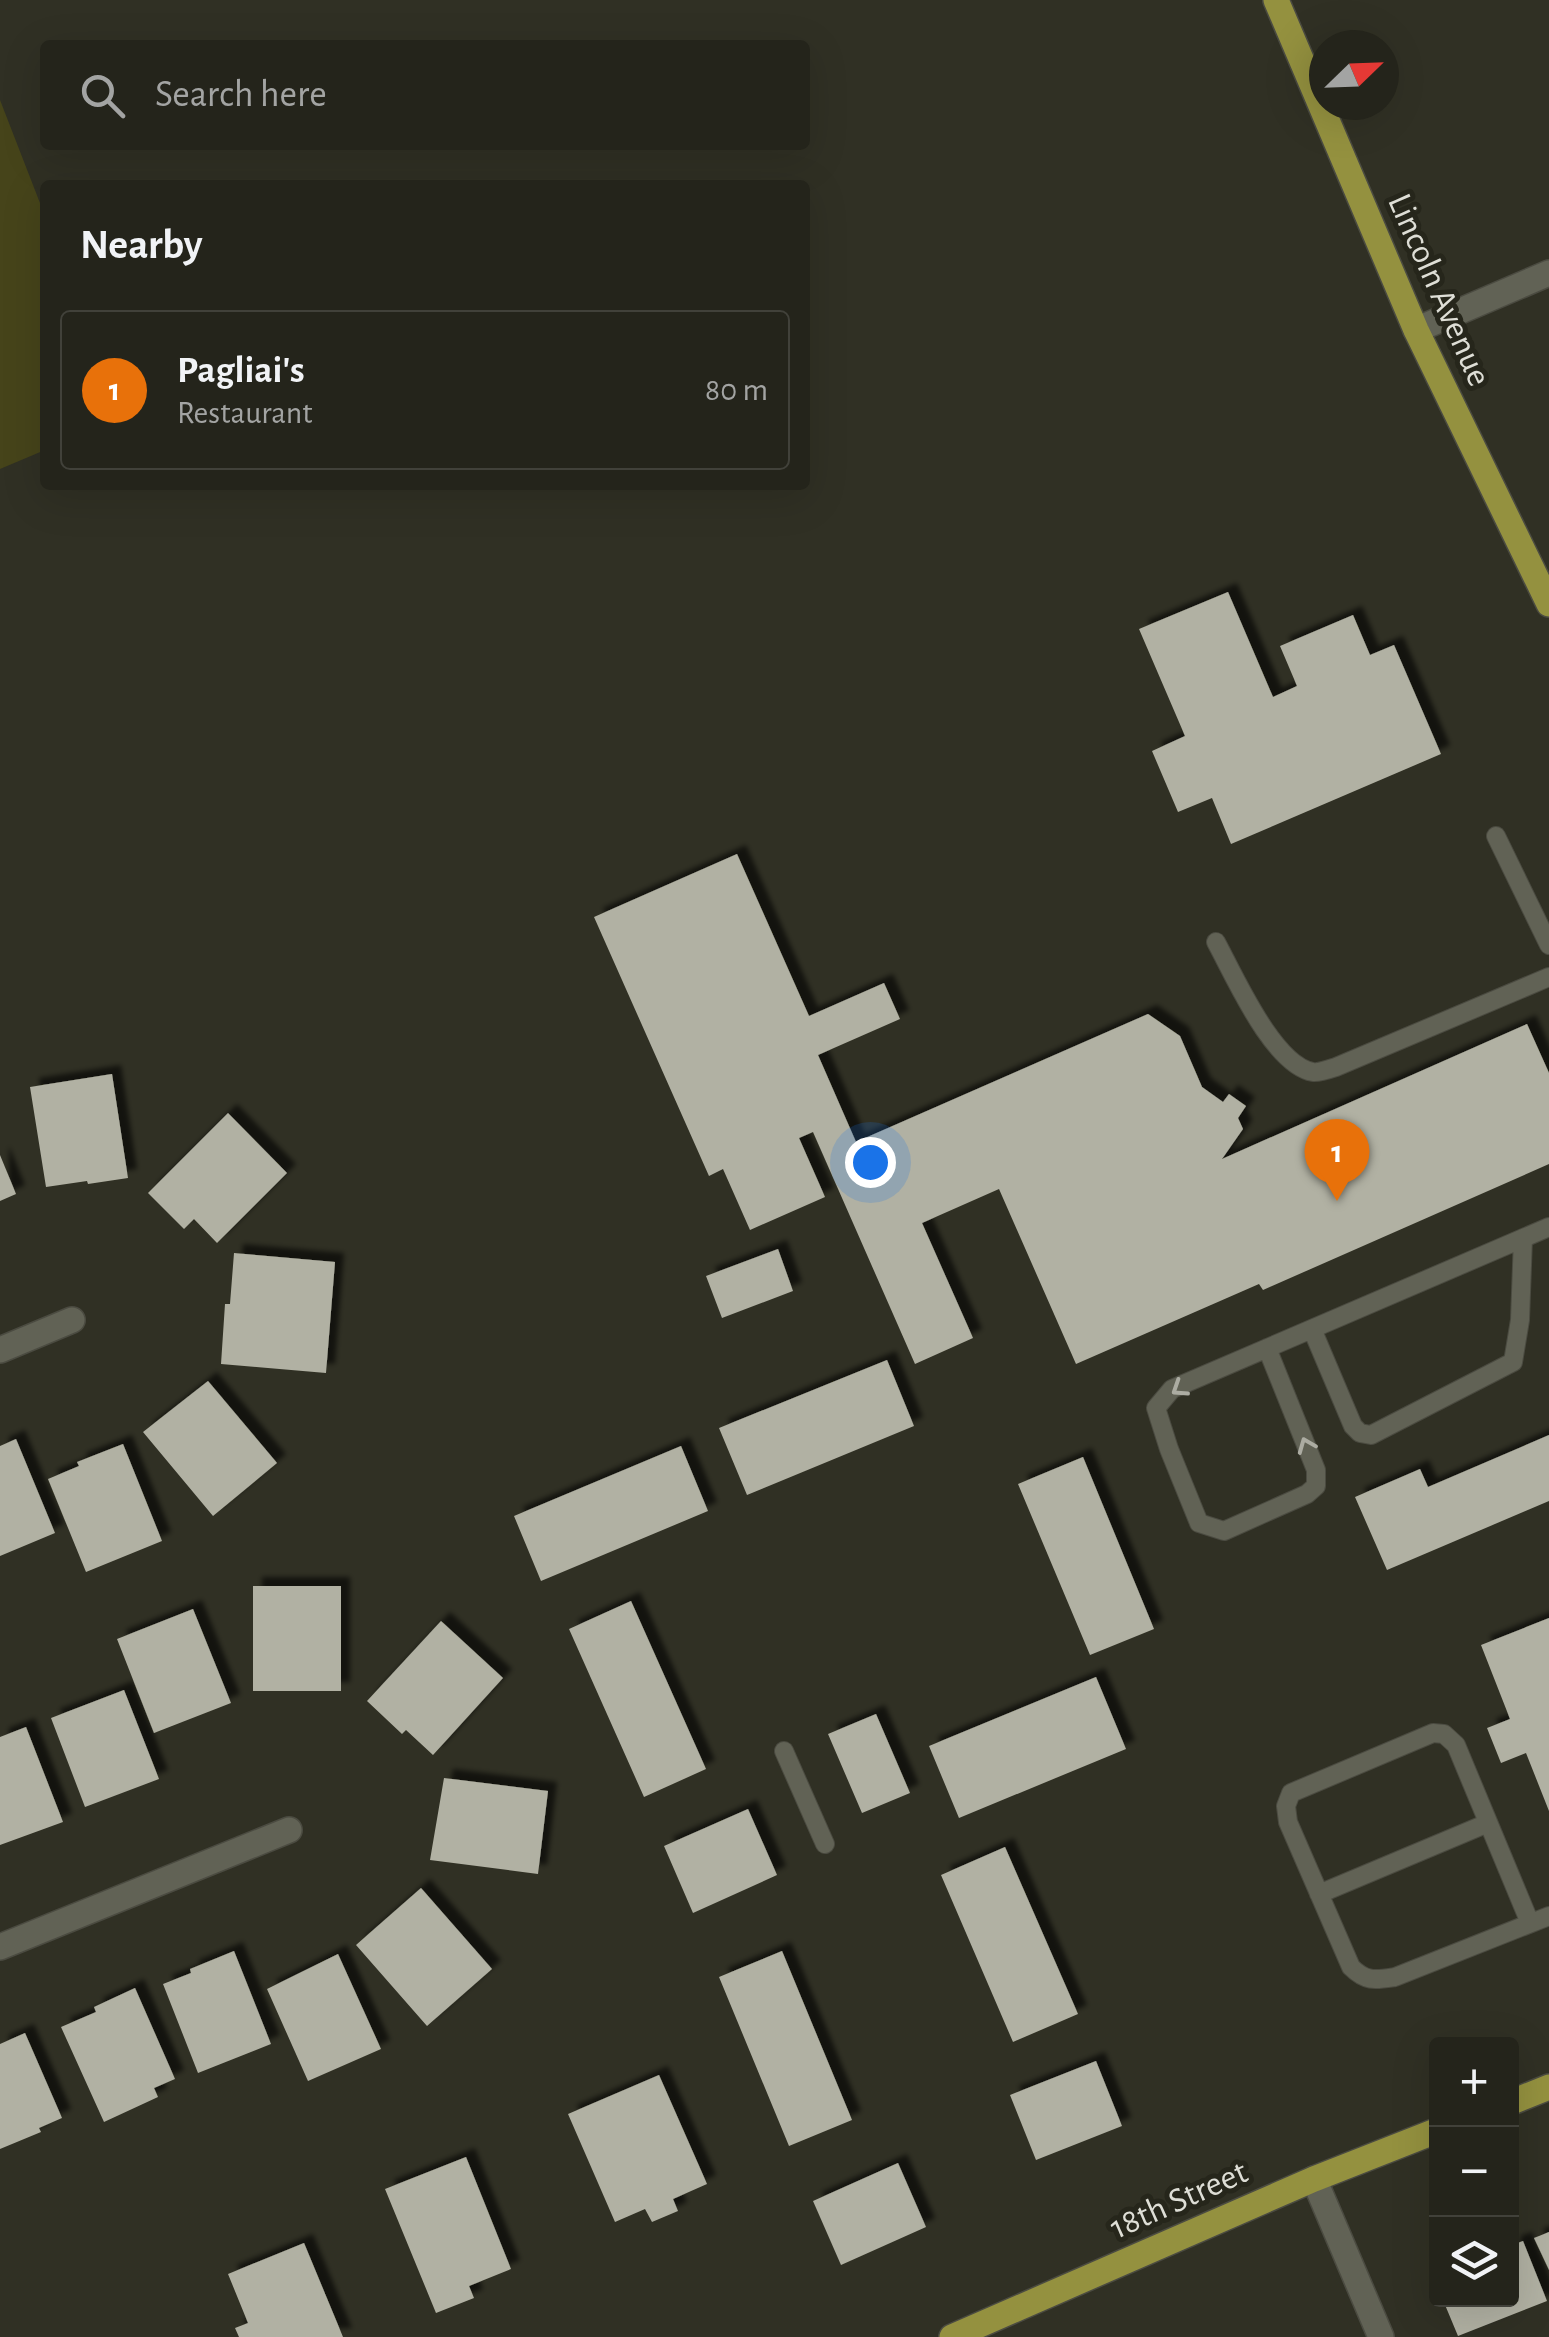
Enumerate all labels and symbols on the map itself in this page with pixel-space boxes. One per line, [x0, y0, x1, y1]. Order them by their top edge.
north arrow [1309, 30, 1399, 120]
street label: Lincoln Avenue [1381, 189, 1497, 391]
pin: 1 [1304, 1118, 1370, 1201]
your location [845, 1137, 896, 1188]
one-way arrow [1172, 1377, 1190, 1396]
one-way arrow [1298, 1437, 1318, 1455]
street label: 18th Street [1105, 2154, 1253, 2246]

